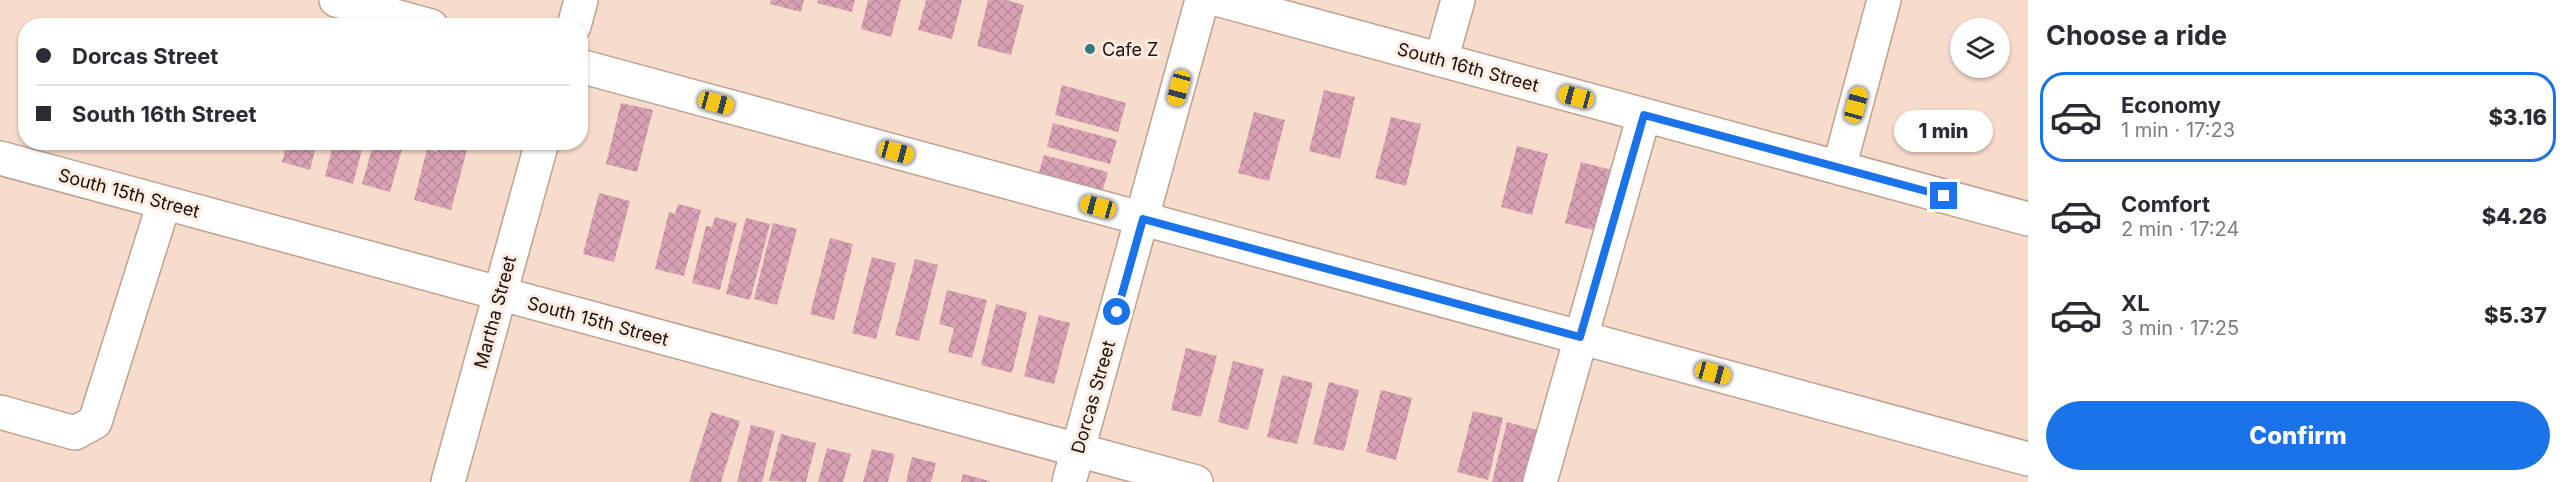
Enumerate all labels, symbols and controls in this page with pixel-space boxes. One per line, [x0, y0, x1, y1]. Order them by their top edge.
map controls [1950, 18, 2010, 78]
button: layers [1950, 18, 2010, 78]
text: Choose a ride [2046, 19, 2227, 52]
street label: South 16th Street [1395, 38, 1541, 96]
place label: Cafe Z [1102, 39, 1158, 60]
marker: Cafe Z [1083, 42, 1097, 56]
text: Dorcas Street [72, 43, 218, 69]
car [1166, 68, 1192, 108]
car [1556, 84, 1596, 110]
car [1843, 85, 1869, 125]
car [696, 90, 736, 116]
icon: car [2049, 90, 2103, 144]
text: Economy [2121, 92, 2221, 118]
text: South 16th Street [72, 101, 257, 127]
text: $3.16 [2488, 104, 2547, 130]
callout: 1 min [1894, 109, 1994, 151]
text: 1 min · 17:23 [2121, 118, 2235, 142]
text: 1 min [1918, 119, 1969, 143]
car [876, 139, 916, 165]
street label: South 15th Street [56, 164, 202, 222]
route end [1930, 182, 1957, 209]
icon: car [2049, 189, 2103, 243]
text: Comfort [2121, 191, 2210, 217]
car [1078, 194, 1118, 220]
text: $4.26 [2482, 203, 2547, 229]
text: 2 min · 17:24 [2121, 217, 2239, 241]
street label: Martha Street [470, 253, 520, 371]
icon: car [2049, 288, 2103, 342]
text: XL [2121, 290, 2150, 316]
street label: South 15th Street [525, 292, 671, 350]
route start [1103, 298, 1130, 325]
text: $5.37 [2484, 302, 2547, 328]
text: 3 min · 17:25 [2121, 316, 2239, 340]
street label: Dorcas Street [1067, 338, 1119, 456]
car [1693, 360, 1733, 386]
button: Confirm [2046, 401, 2550, 470]

